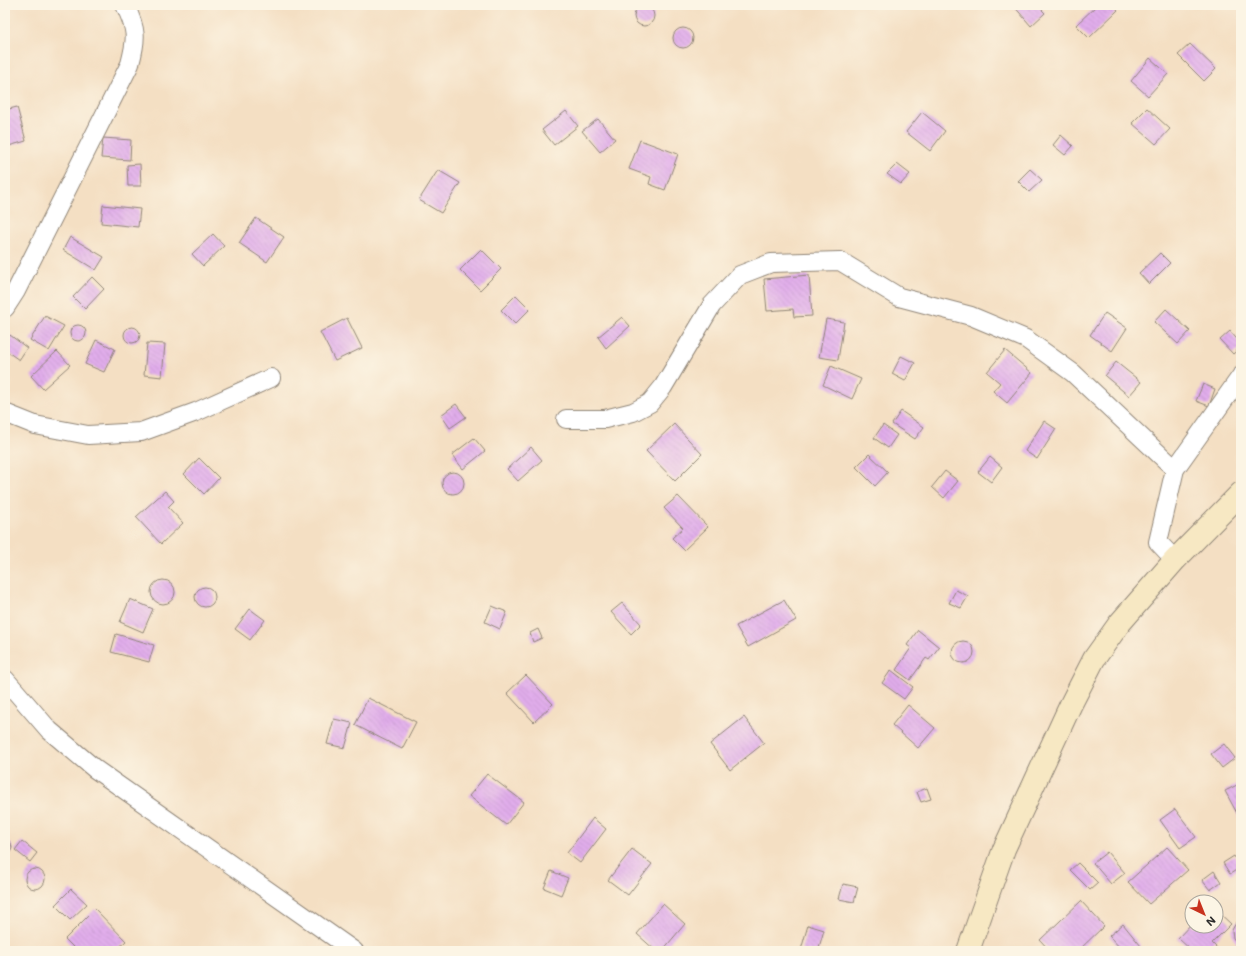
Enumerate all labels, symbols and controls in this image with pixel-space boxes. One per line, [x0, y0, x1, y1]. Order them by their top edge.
north arrow [1184, 894, 1224, 934]
text: N [1203, 913, 1219, 930]

